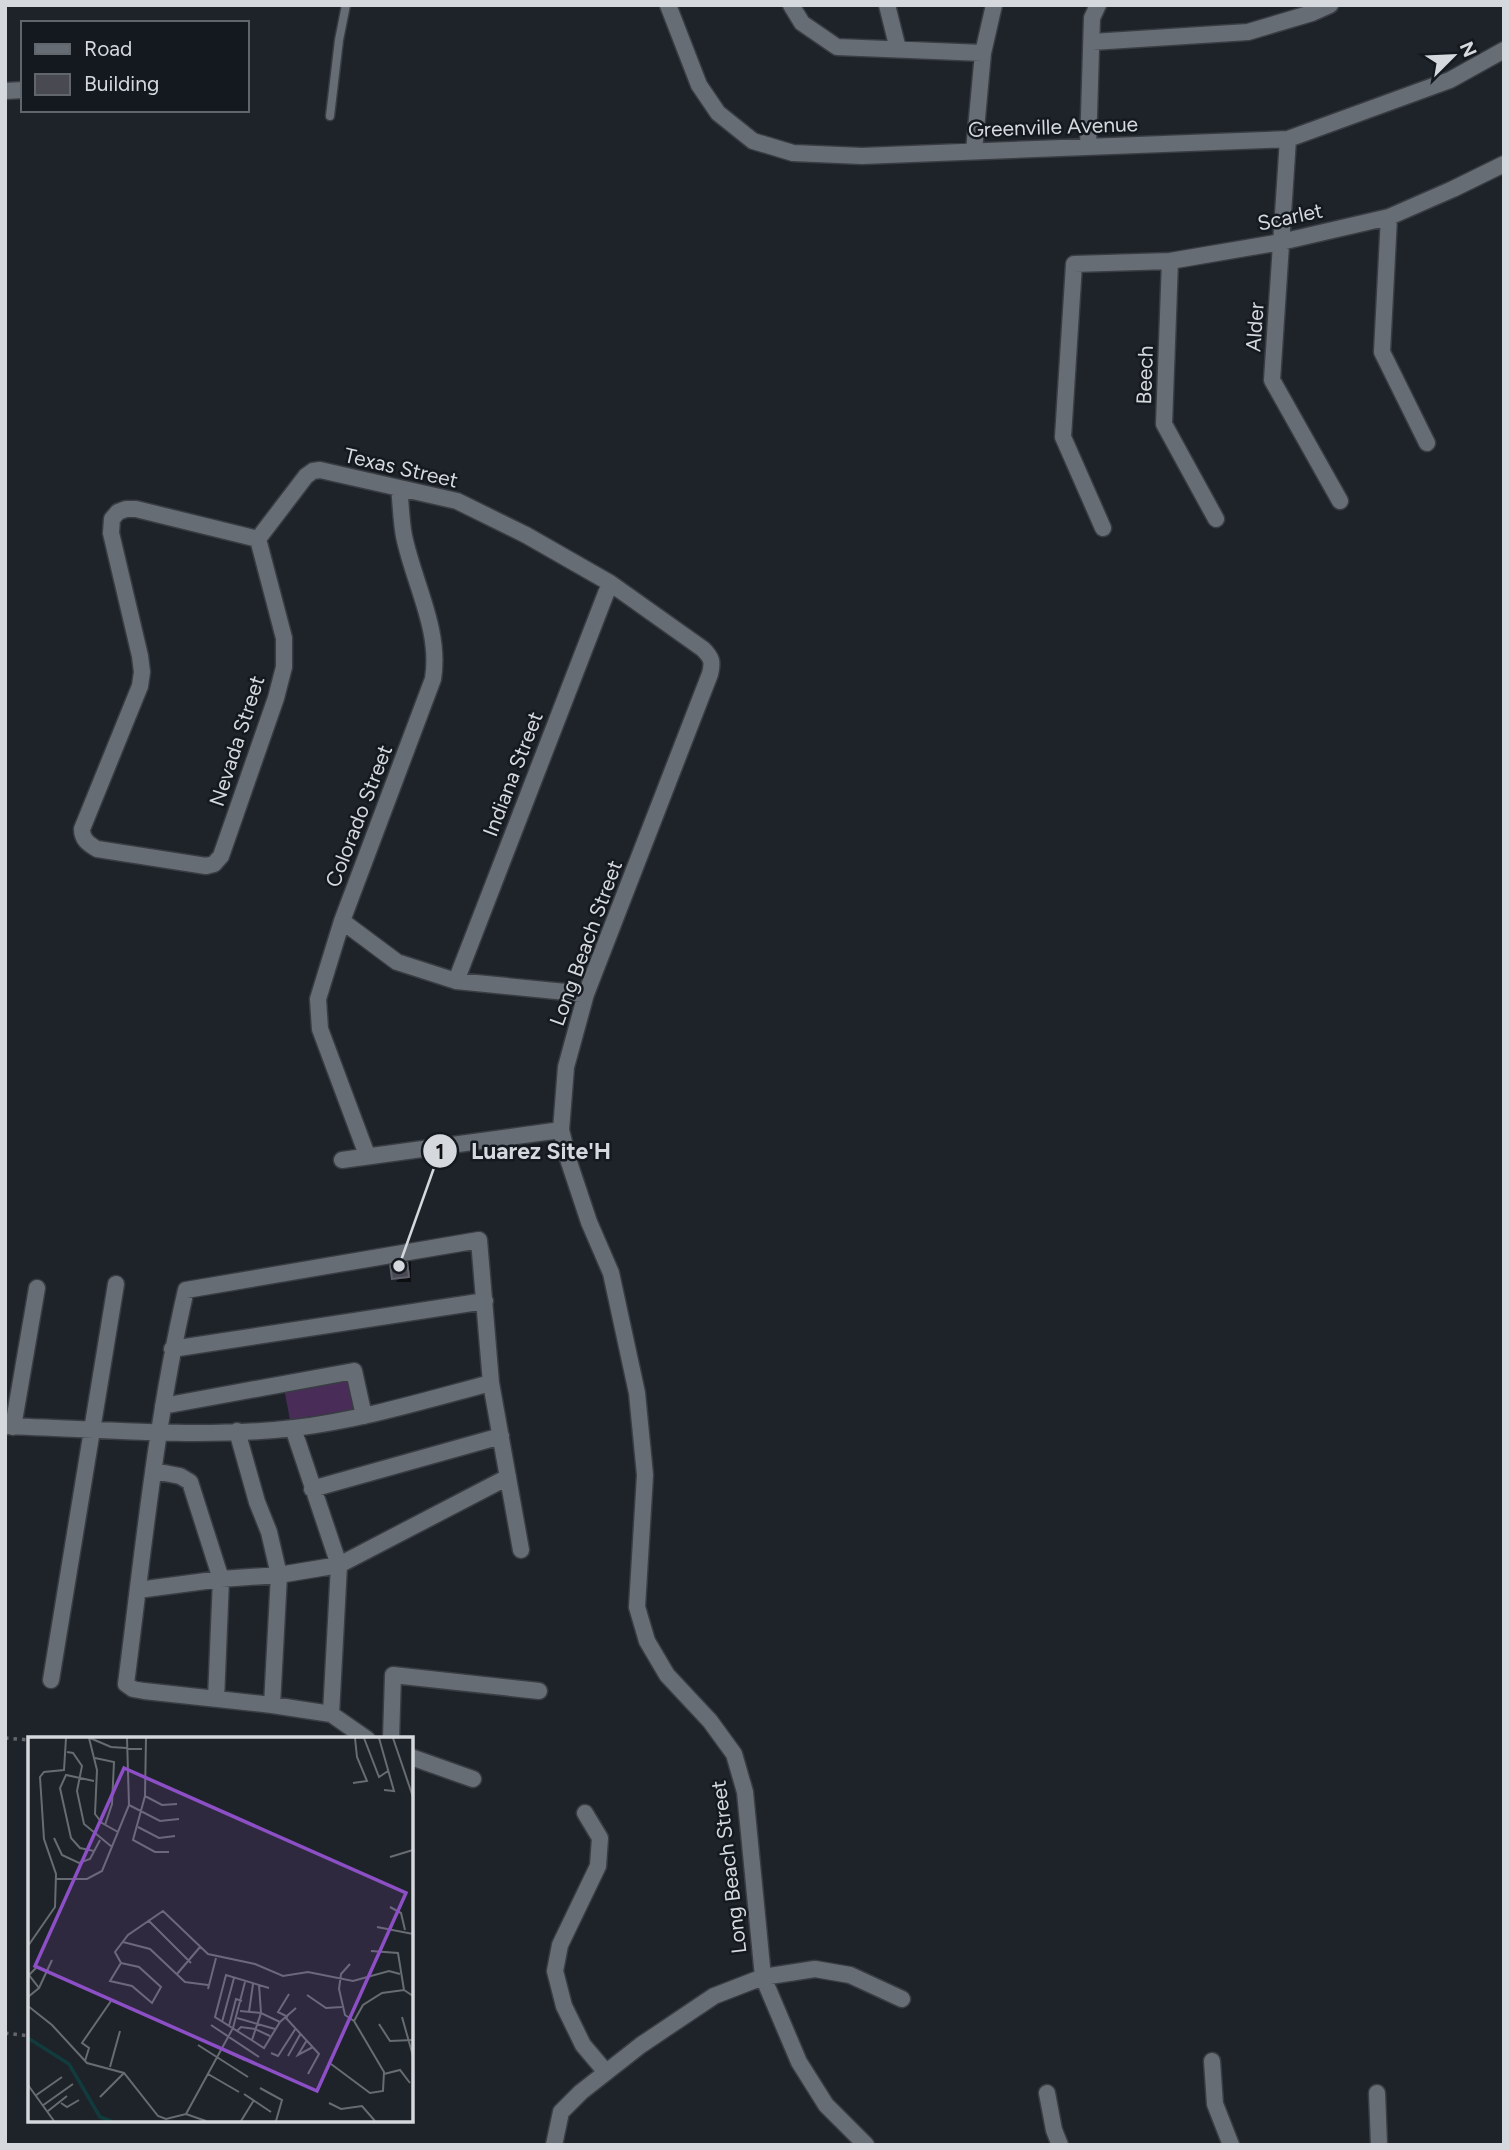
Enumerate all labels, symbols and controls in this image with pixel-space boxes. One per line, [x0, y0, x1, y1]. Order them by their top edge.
legend [21, 21, 248, 112]
north arrow [1418, 21, 1488, 91]
text: Road [84, 36, 132, 61]
text: N [1455, 38, 1482, 61]
text: Building [84, 71, 159, 96]
street label: Greenville Avenue [967, 111, 1138, 142]
street label: Scarlet [1255, 197, 1325, 236]
street label: Alder [1240, 301, 1269, 353]
street label: Beech [1131, 345, 1158, 405]
street label: Texas Street [342, 442, 461, 493]
street label: Nevada Street [204, 672, 269, 809]
street label: Indiana Street [477, 708, 548, 840]
street label: Colorado Street [320, 741, 397, 891]
street label: Long Beach Street [544, 857, 627, 1029]
callout: Luarez Site'H [422, 1129, 625, 1173]
text: Luarez Site'H [471, 1137, 611, 1165]
text: 1 [436, 1139, 444, 1164]
inset map [28, 1737, 413, 2122]
street label: Long Beach Street [705, 1779, 752, 1955]

